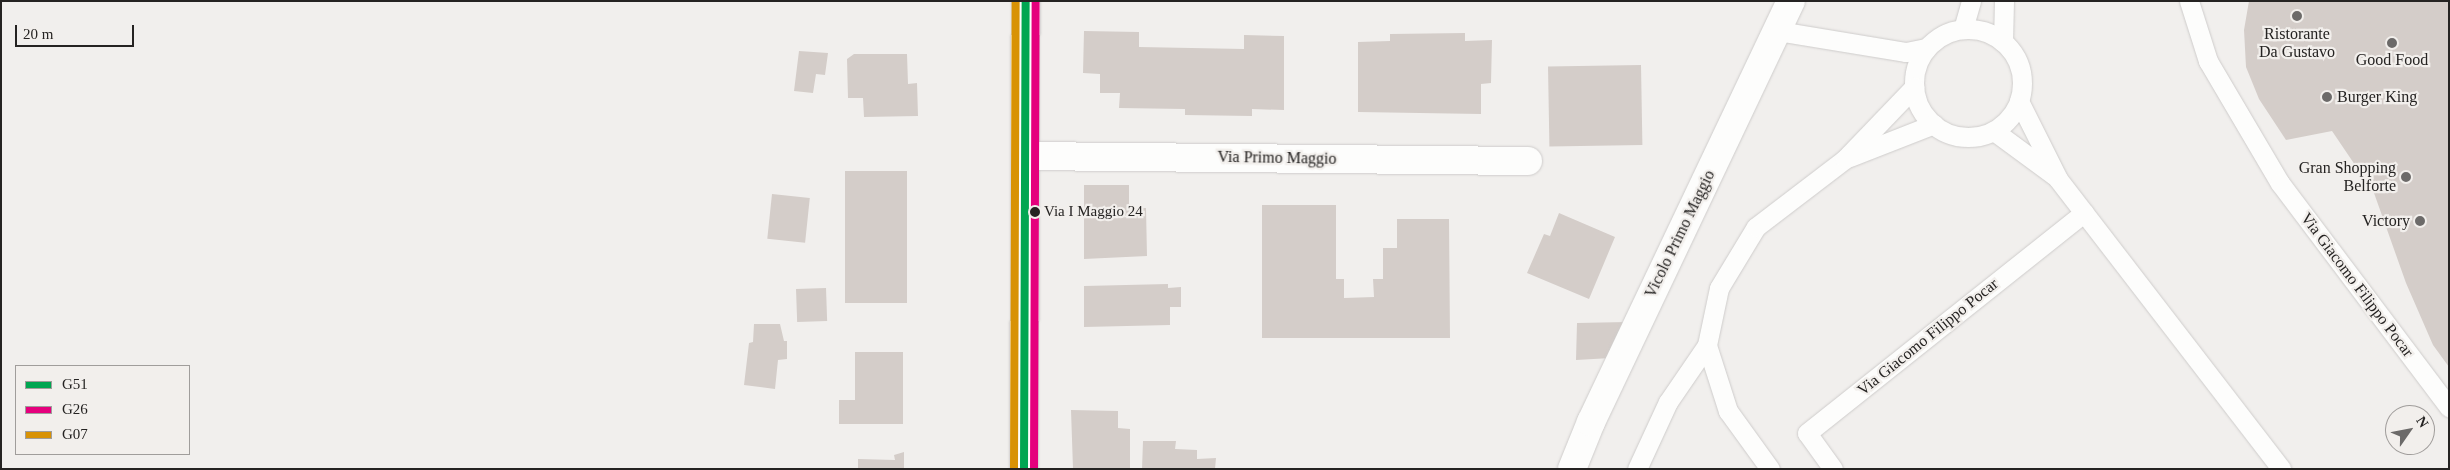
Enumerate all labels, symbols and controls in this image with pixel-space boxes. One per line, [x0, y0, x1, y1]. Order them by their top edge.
marker: Ristorante Da Gustavo [2291, 10, 2303, 22]
scale bar [18, 15, 136, 47]
place label: Ristorante Da Gustavo [2259, 24, 2335, 62]
text: 20 m [23, 26, 53, 42]
marker: Good Food [2386, 37, 2398, 49]
place label: Good Food [2356, 50, 2428, 70]
place label: Burger King [2337, 87, 2417, 107]
marker: Burger King [2321, 91, 2333, 103]
street label: Via Primo Maggio [1217, 147, 1337, 169]
place label: Gran Shopping Belforte [2299, 158, 2396, 196]
street label: Vicolo Primo Maggio [1641, 167, 1719, 301]
marker: Gran Shopping Belforte [2400, 171, 2412, 183]
place label: Via I Maggio 24 [1044, 203, 1143, 221]
marker: Via I Maggio 24 [1030, 207, 1040, 217]
street label: Via Giacomo Filippo Pocar [2297, 209, 2417, 361]
place label: Victory [2362, 211, 2410, 231]
marker: Victory [2414, 215, 2426, 227]
street label: Via Giacomo Filippo Pocar [1854, 274, 2002, 400]
legend [15, 365, 190, 455]
text: G51 [62, 376, 88, 392]
text: G26 [62, 401, 88, 417]
north arrow [2385, 405, 2435, 455]
text: N [2413, 414, 2431, 430]
text: G07 [62, 426, 88, 442]

